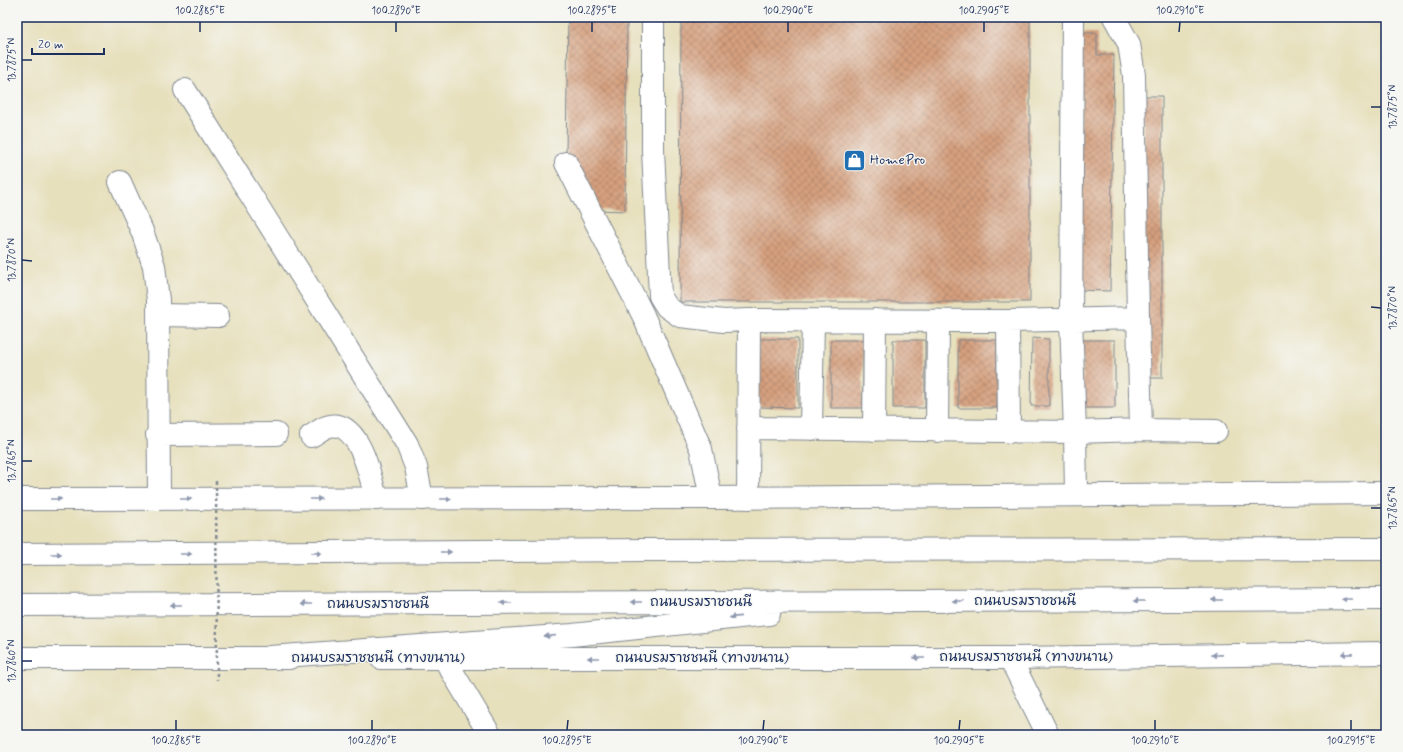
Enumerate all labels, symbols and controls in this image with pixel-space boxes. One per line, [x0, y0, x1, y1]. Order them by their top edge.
text: 100.2885°E [175, 4, 225, 18]
text: 100.2890°E [372, 4, 421, 18]
text: 100.2895°E [567, 4, 617, 18]
text: 100.2900°E [763, 4, 813, 18]
text: 100.2905°E [959, 4, 1009, 18]
text: 100.2910°E [1156, 4, 1204, 18]
scale bar [32, 30, 104, 56]
text: 20 m [38, 37, 64, 53]
text: 13.7875°N [5, 38, 19, 82]
text: 13.7875°N [1386, 85, 1400, 129]
shop icon: HomePro [842, 147, 868, 173]
place label: HomePro [870, 151, 925, 169]
text: 13.7870°N [5, 238, 19, 282]
text: 13.7870°N [1386, 286, 1400, 330]
text: 13.7865°N [5, 439, 19, 483]
text: 13.7865°N [1386, 486, 1400, 530]
one-way arrow [50, 496, 63, 502]
one-way arrow [180, 496, 193, 502]
one-way arrow [310, 496, 323, 502]
one-way arrow [440, 496, 453, 502]
one-way arrow [440, 549, 453, 555]
one-way arrow [310, 550, 323, 556]
one-way arrow [50, 551, 63, 557]
one-way arrow [180, 551, 193, 557]
street label: ถนนบรมราชชนนี [974, 592, 1077, 610]
street label: ถนนบรมราชชนนี [650, 593, 753, 611]
street label: ถนนบรมราชชนนี [327, 595, 430, 613]
one-way arrow [1340, 596, 1353, 602]
one-way arrow [1210, 597, 1223, 603]
one-way arrow [951, 598, 964, 604]
one-way arrow [1132, 598, 1145, 604]
one-way arrow [629, 599, 642, 605]
one-way arrow [499, 600, 512, 606]
one-way arrow [299, 601, 312, 607]
one-way arrow [169, 602, 182, 608]
one-way arrow [729, 614, 741, 621]
one-way arrow [544, 633, 556, 640]
text: 13.7860°N [5, 639, 19, 682]
street label: ถนนบรมราชชนนี (ทางขนาน) [939, 648, 1113, 666]
street label: ถนนบรมราชชนนี (ทางขนาน) [291, 649, 465, 667]
street label: ถนนบรมราชชนนี (ทางขนาน) [615, 649, 789, 667]
one-way arrow [1340, 651, 1353, 657]
one-way arrow [1210, 652, 1223, 658]
one-way arrow [586, 655, 599, 661]
one-way arrow [912, 655, 925, 661]
text: 100.2885°E [151, 734, 201, 748]
text: 100.2890°E [348, 734, 397, 748]
text: 100.2895°E [542, 734, 592, 748]
text: 100.2900°E [738, 734, 788, 748]
text: 100.2905°E [934, 734, 984, 748]
text: 100.2910°E [1131, 734, 1179, 748]
text: 100.2915°E [1327, 734, 1375, 748]

